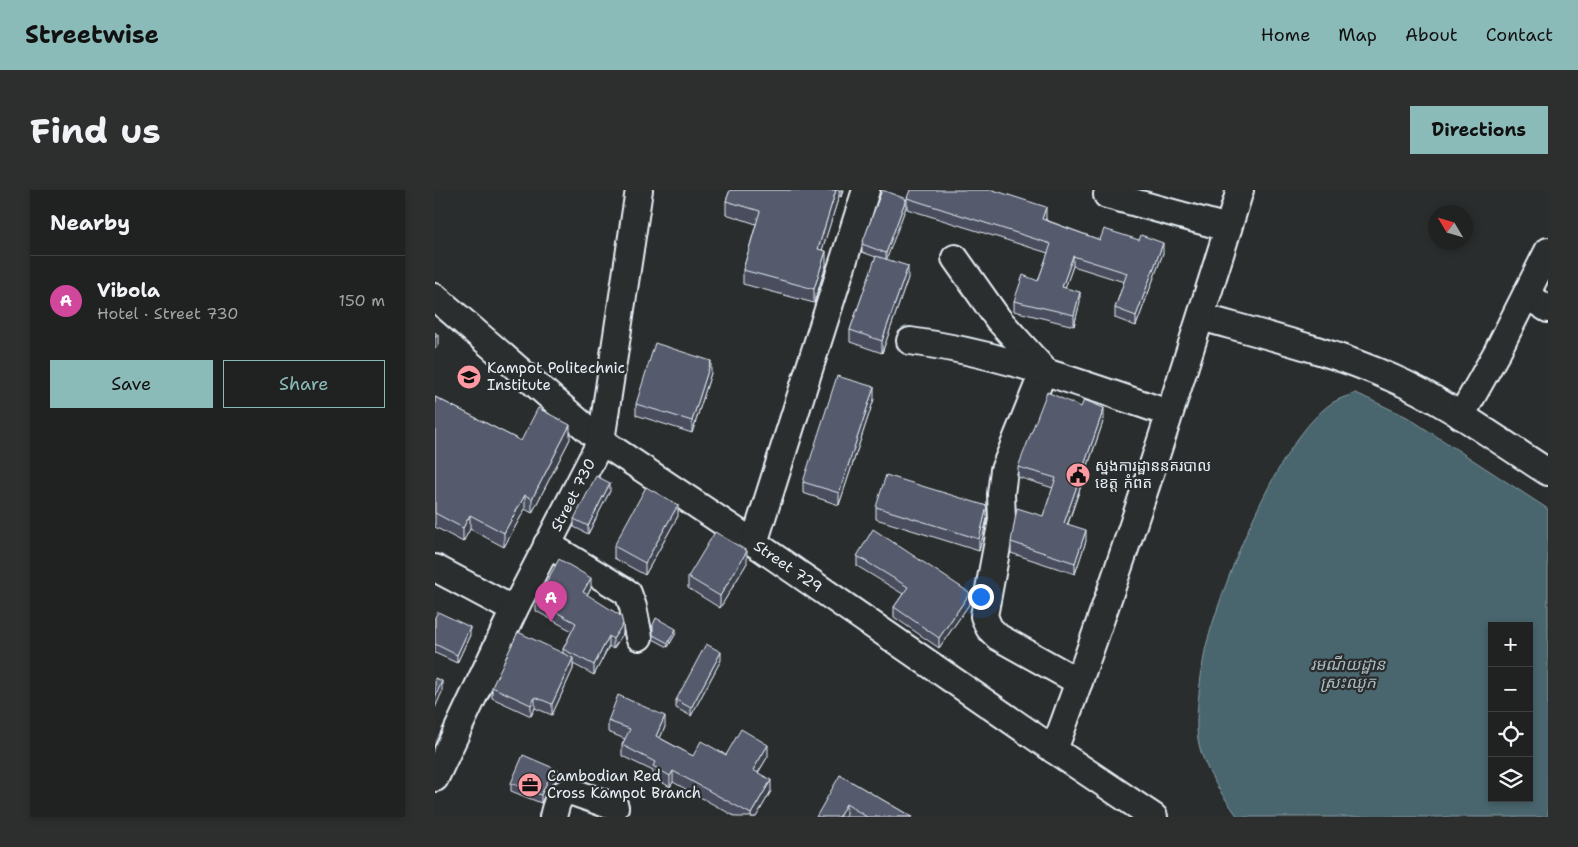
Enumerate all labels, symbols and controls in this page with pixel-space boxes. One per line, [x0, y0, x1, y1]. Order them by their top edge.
text: Streetwise [25, 19, 159, 51]
text: Home [1261, 23, 1310, 47]
text: Map [1338, 23, 1377, 47]
text: About [1405, 23, 1458, 47]
text: Contact [1486, 23, 1553, 47]
button: Directions [1410, 106, 1548, 154]
text: Find us [30, 107, 161, 154]
north arrow [1428, 205, 1473, 250]
text: Nearby [50, 209, 130, 237]
text: Vibola [97, 278, 160, 303]
text: A [60, 290, 72, 311]
text: 150 m [338, 290, 385, 311]
text: Hotel · Street 730 [97, 303, 239, 324]
place label: Kampot Politechnic Institute [487, 358, 625, 395]
button: Save [50, 360, 213, 408]
button: Share [223, 360, 385, 408]
school or university icon: Kampot Politechnic Institute [456, 364, 482, 390]
street label: Street 730 [546, 455, 600, 535]
place label: ស្នងការដ្ឋាននគរបាល ខេត្ត កំពត [1095, 456, 1211, 493]
public building icon: ស្នងការដ្ឋាននគរបាល ខេត្ត កំពត [1065, 462, 1091, 488]
street label: Street 729 [750, 536, 826, 597]
pin: A [535, 581, 567, 622]
your location [968, 584, 994, 610]
map controls [1488, 622, 1533, 802]
button: + [1488, 622, 1533, 667]
water label: រមណីយដ្ឋាន ស្រះឈូក [1311, 654, 1386, 693]
button: − [1488, 667, 1533, 712]
button: locate [1488, 712, 1533, 757]
button: layers [1488, 757, 1533, 802]
place label: Cambodian Red Cross Kampot Branch [547, 766, 701, 803]
office icon: Cambodian Red Cross Kampot Branch [517, 772, 543, 798]

